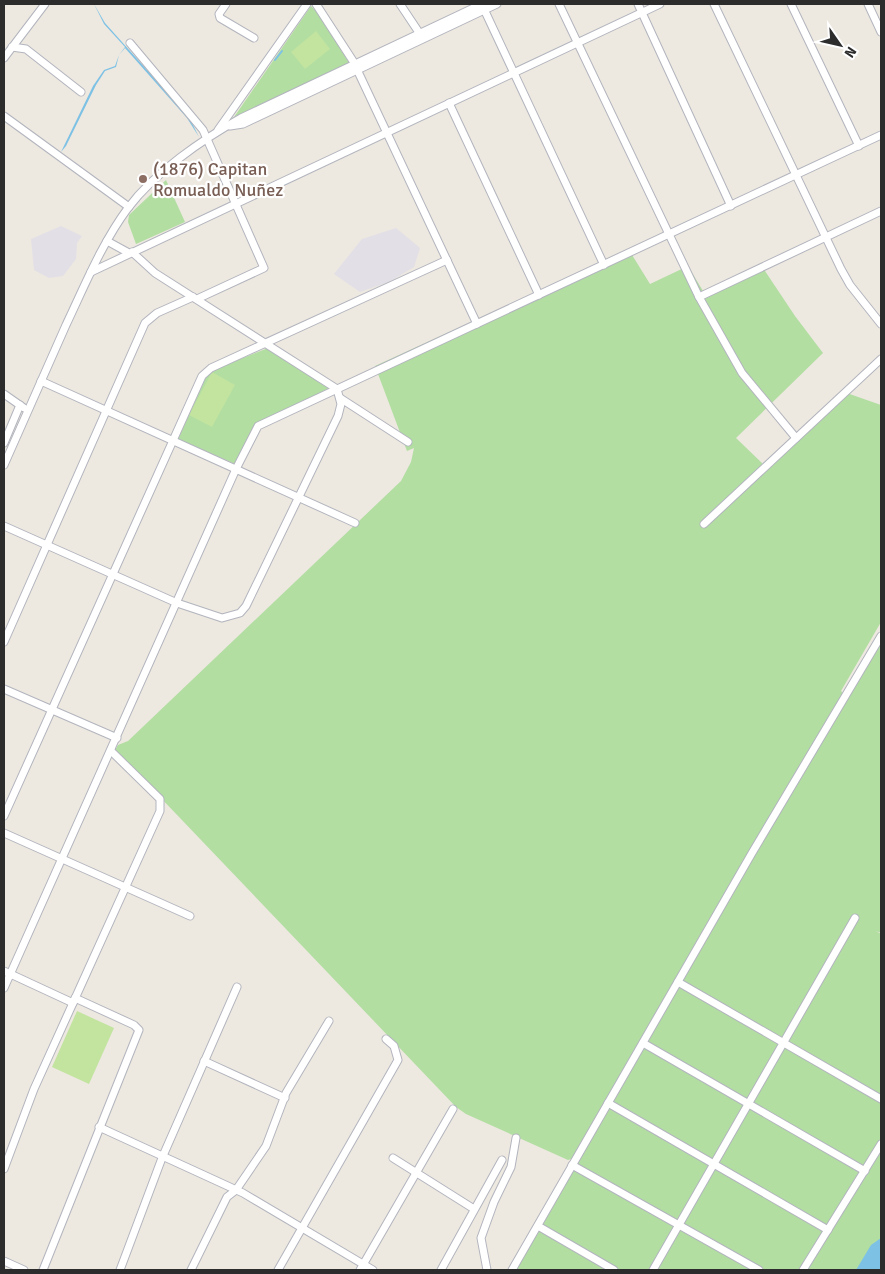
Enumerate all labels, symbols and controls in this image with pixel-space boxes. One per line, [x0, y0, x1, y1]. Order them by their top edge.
north arrow [815, 20, 865, 70]
text: N [841, 43, 860, 61]
place label: (1876) Capitan Romualdo Nuñez [153, 158, 283, 201]
marker: (1876) Capitan Romualdo Nuñez [137, 173, 149, 185]

